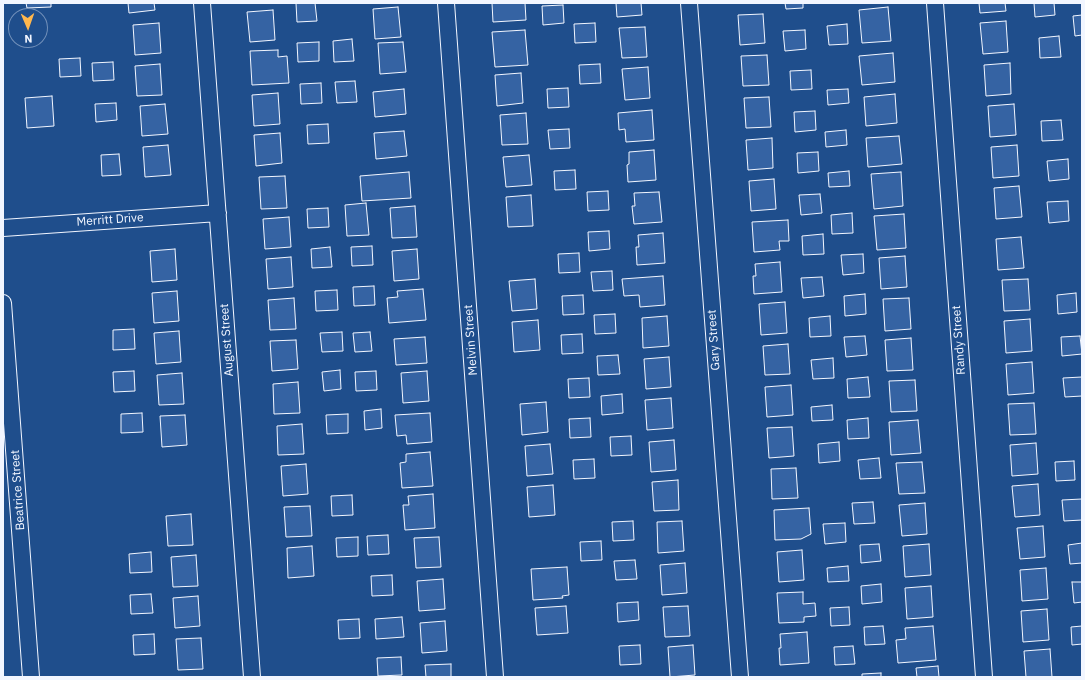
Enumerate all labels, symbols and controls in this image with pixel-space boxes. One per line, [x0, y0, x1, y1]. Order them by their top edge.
north arrow [8, 8, 48, 48]
text: N [24, 32, 33, 46]
street label: Merritt Drive [76, 210, 144, 230]
street label: August Street [217, 303, 237, 377]
street label: Melvin Street [461, 304, 481, 376]
street label: Randy Street [949, 305, 969, 375]
street label: Gary Street [705, 309, 723, 371]
street label: Beatrice Street [8, 449, 28, 531]

